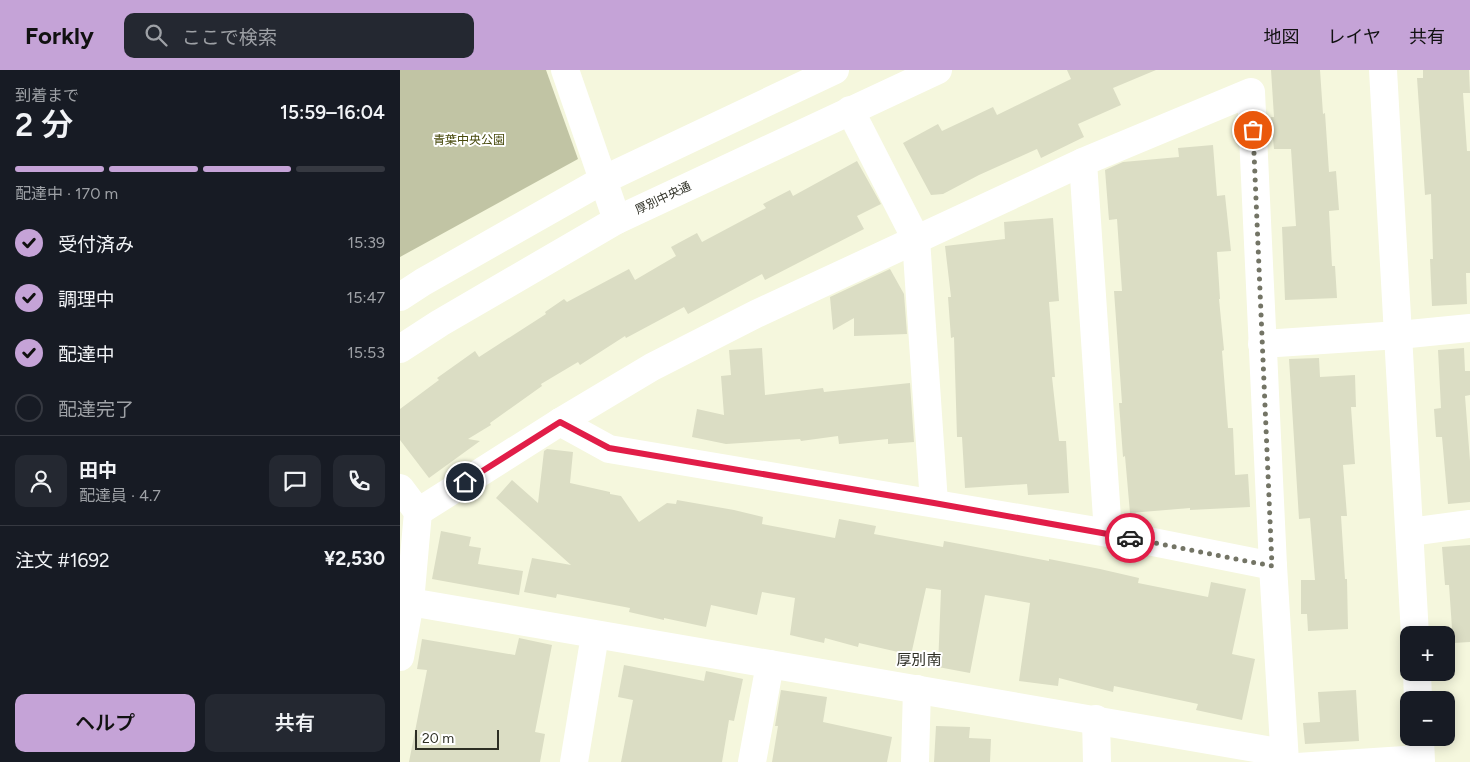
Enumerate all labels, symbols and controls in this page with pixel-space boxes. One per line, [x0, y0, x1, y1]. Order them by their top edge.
search box [124, 13, 474, 58]
text: Forkly [25, 21, 94, 50]
icon: search [142, 21, 170, 49]
text: ここで検索 [182, 26, 277, 49]
text: 地図 [1264, 26, 1300, 48]
text: レイヤ [1328, 26, 1381, 48]
text: 共有 [1409, 26, 1445, 48]
text: 到着まで [15, 86, 79, 105]
text: 15:59–16:04 [280, 101, 385, 124]
text: 2 分 [15, 106, 73, 144]
pin [1232, 109, 1274, 151]
icon: bag [1239, 116, 1267, 144]
park label: 青葉中央公園 [433, 133, 505, 147]
street label: 厚別中央通 [633, 179, 693, 217]
text: 配達中 · 170 m [15, 184, 118, 203]
icon: check [15, 229, 43, 257]
text: 受付済み [58, 233, 134, 256]
text: 15:39 [347, 233, 385, 252]
icon: check [15, 284, 43, 312]
text: 調理中 [58, 288, 115, 311]
text: 15:47 [347, 288, 385, 307]
icon: check [15, 339, 43, 367]
text: 配達中 [58, 343, 115, 366]
text: 15:53 [347, 343, 385, 362]
text: 配達完了 [58, 398, 134, 421]
button: person [15, 455, 67, 507]
button: chat [269, 455, 321, 507]
button: phone [333, 455, 385, 507]
text: 田中 [79, 459, 117, 482]
pin [444, 461, 486, 503]
icon: home [451, 468, 479, 496]
text: 配達員 · 4.7 [79, 486, 161, 505]
courier [1105, 513, 1155, 563]
icon: car [1116, 524, 1144, 552]
text: ¥2,530 [324, 547, 385, 570]
text: 注文 #1692 [15, 549, 110, 572]
map controls [1400, 626, 1455, 746]
button: + [1400, 626, 1455, 681]
district label: 厚別南 [896, 651, 942, 669]
button: − [1400, 691, 1455, 746]
button: ヘルプ [15, 694, 195, 752]
button: 共有 [205, 694, 385, 752]
scale bar [415, 727, 499, 750]
text: 20 m [422, 730, 454, 747]

